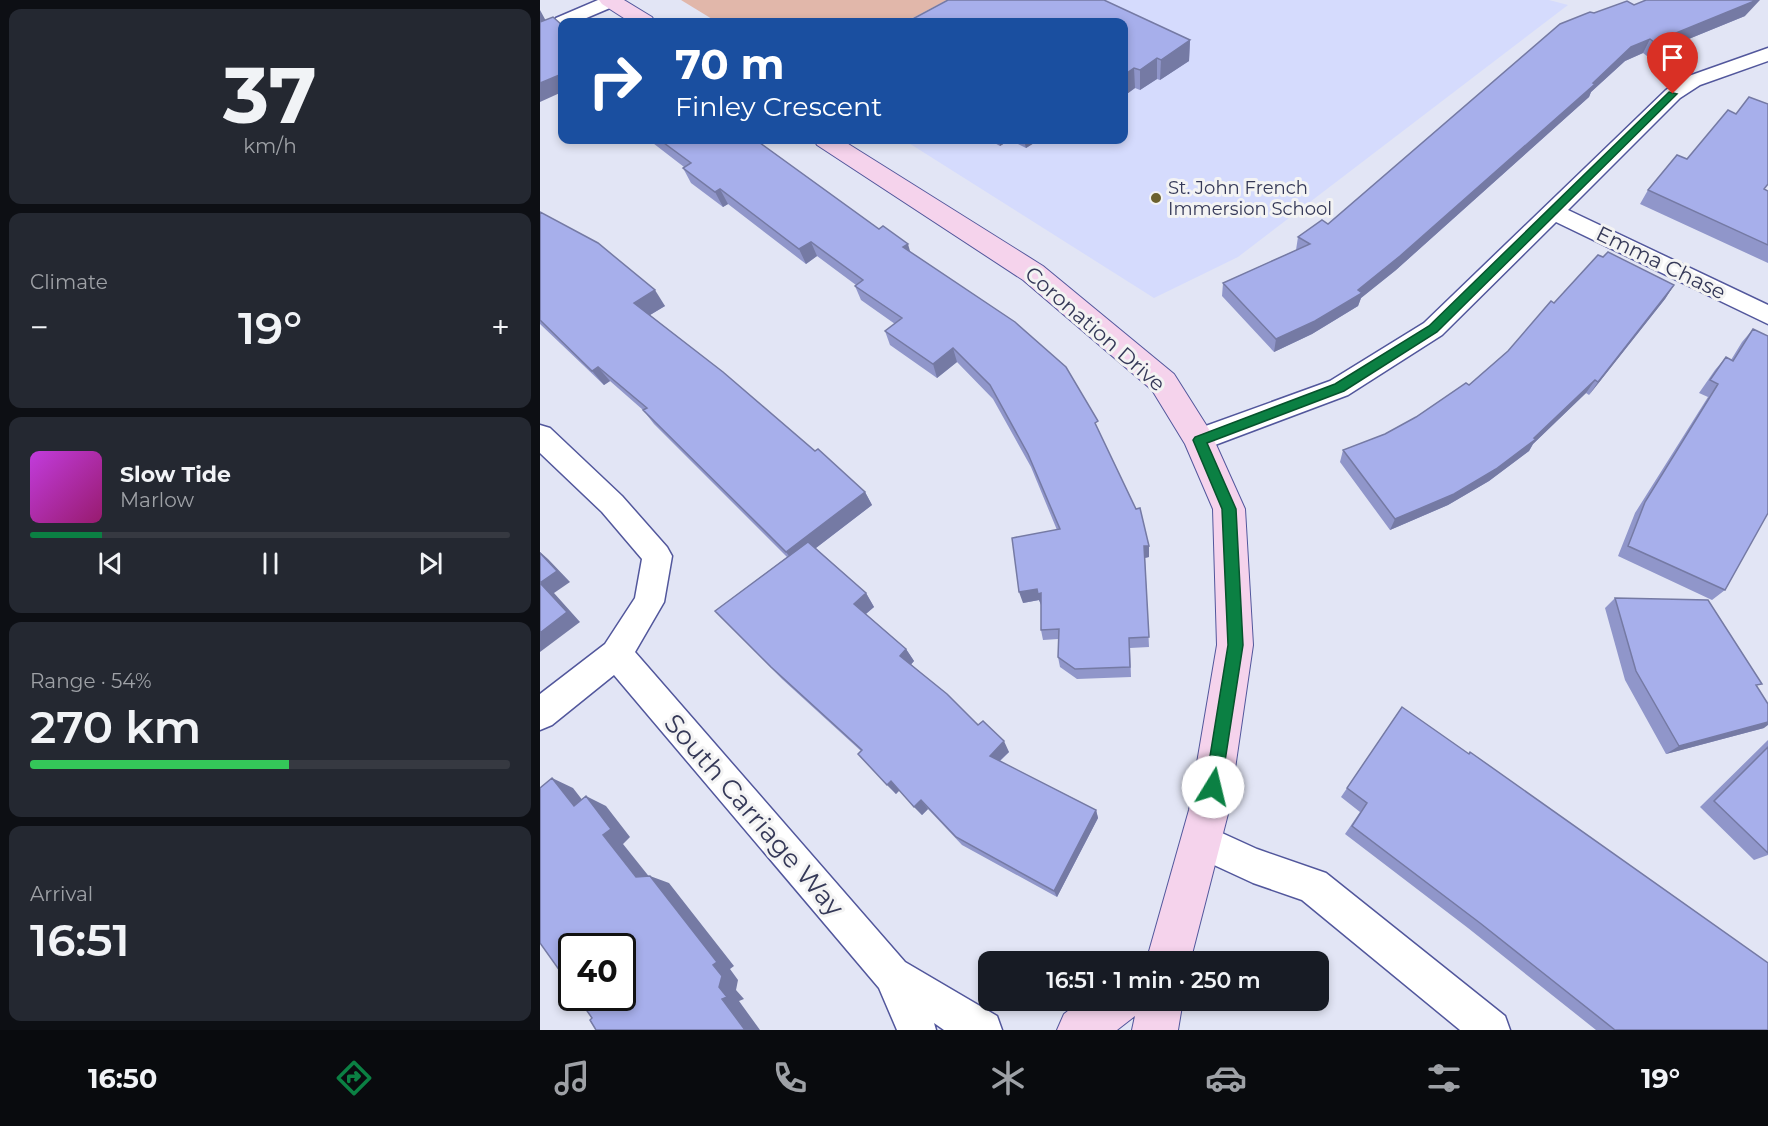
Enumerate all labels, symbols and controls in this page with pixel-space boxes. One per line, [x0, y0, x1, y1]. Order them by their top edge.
pin [1647, 32, 1698, 94]
text: 70 m [675, 38, 785, 90]
icon: arrive [1656, 41, 1689, 74]
icon: right [576, 42, 654, 120]
text: 37 [223, 47, 317, 143]
text: Finley Crescent [675, 90, 882, 123]
text: km/h [243, 134, 297, 158]
place label: St. John French Immersion School [1168, 177, 1332, 220]
marker: St. John French Immersion School [1149, 191, 1163, 205]
street label: Emma Chase [1592, 220, 1730, 305]
street label: Coronation Drive [1020, 261, 1171, 396]
text: Climate [30, 270, 108, 294]
text: 19° [238, 300, 302, 355]
text: − [30, 307, 49, 347]
text: + [491, 307, 510, 347]
text: Slow Tide [120, 461, 231, 488]
text: Marlow [120, 488, 194, 512]
icon: previous [94, 547, 127, 580]
icon: pause [254, 547, 287, 580]
icon: next [414, 547, 447, 580]
text: Range · 54% [30, 669, 152, 693]
text: 270 km [30, 699, 201, 754]
street label: South Carriage Way [657, 707, 851, 923]
position arrow [1181, 755, 1245, 819]
text: Arrival [30, 882, 93, 906]
text: 16:51 [30, 912, 130, 967]
speed limit sign: 40 [558, 933, 636, 1011]
text: 16:51 · 1 min · 250 m [1046, 967, 1261, 994]
icon: directions [333, 1057, 375, 1099]
icon: music [551, 1057, 593, 1099]
icon: phone [769, 1057, 811, 1099]
icon: climate [987, 1057, 1029, 1099]
icon: car [1205, 1057, 1247, 1099]
icon: filters [1423, 1057, 1465, 1099]
text: 16:50 [88, 1062, 157, 1095]
text: 19° [1641, 1062, 1680, 1095]

